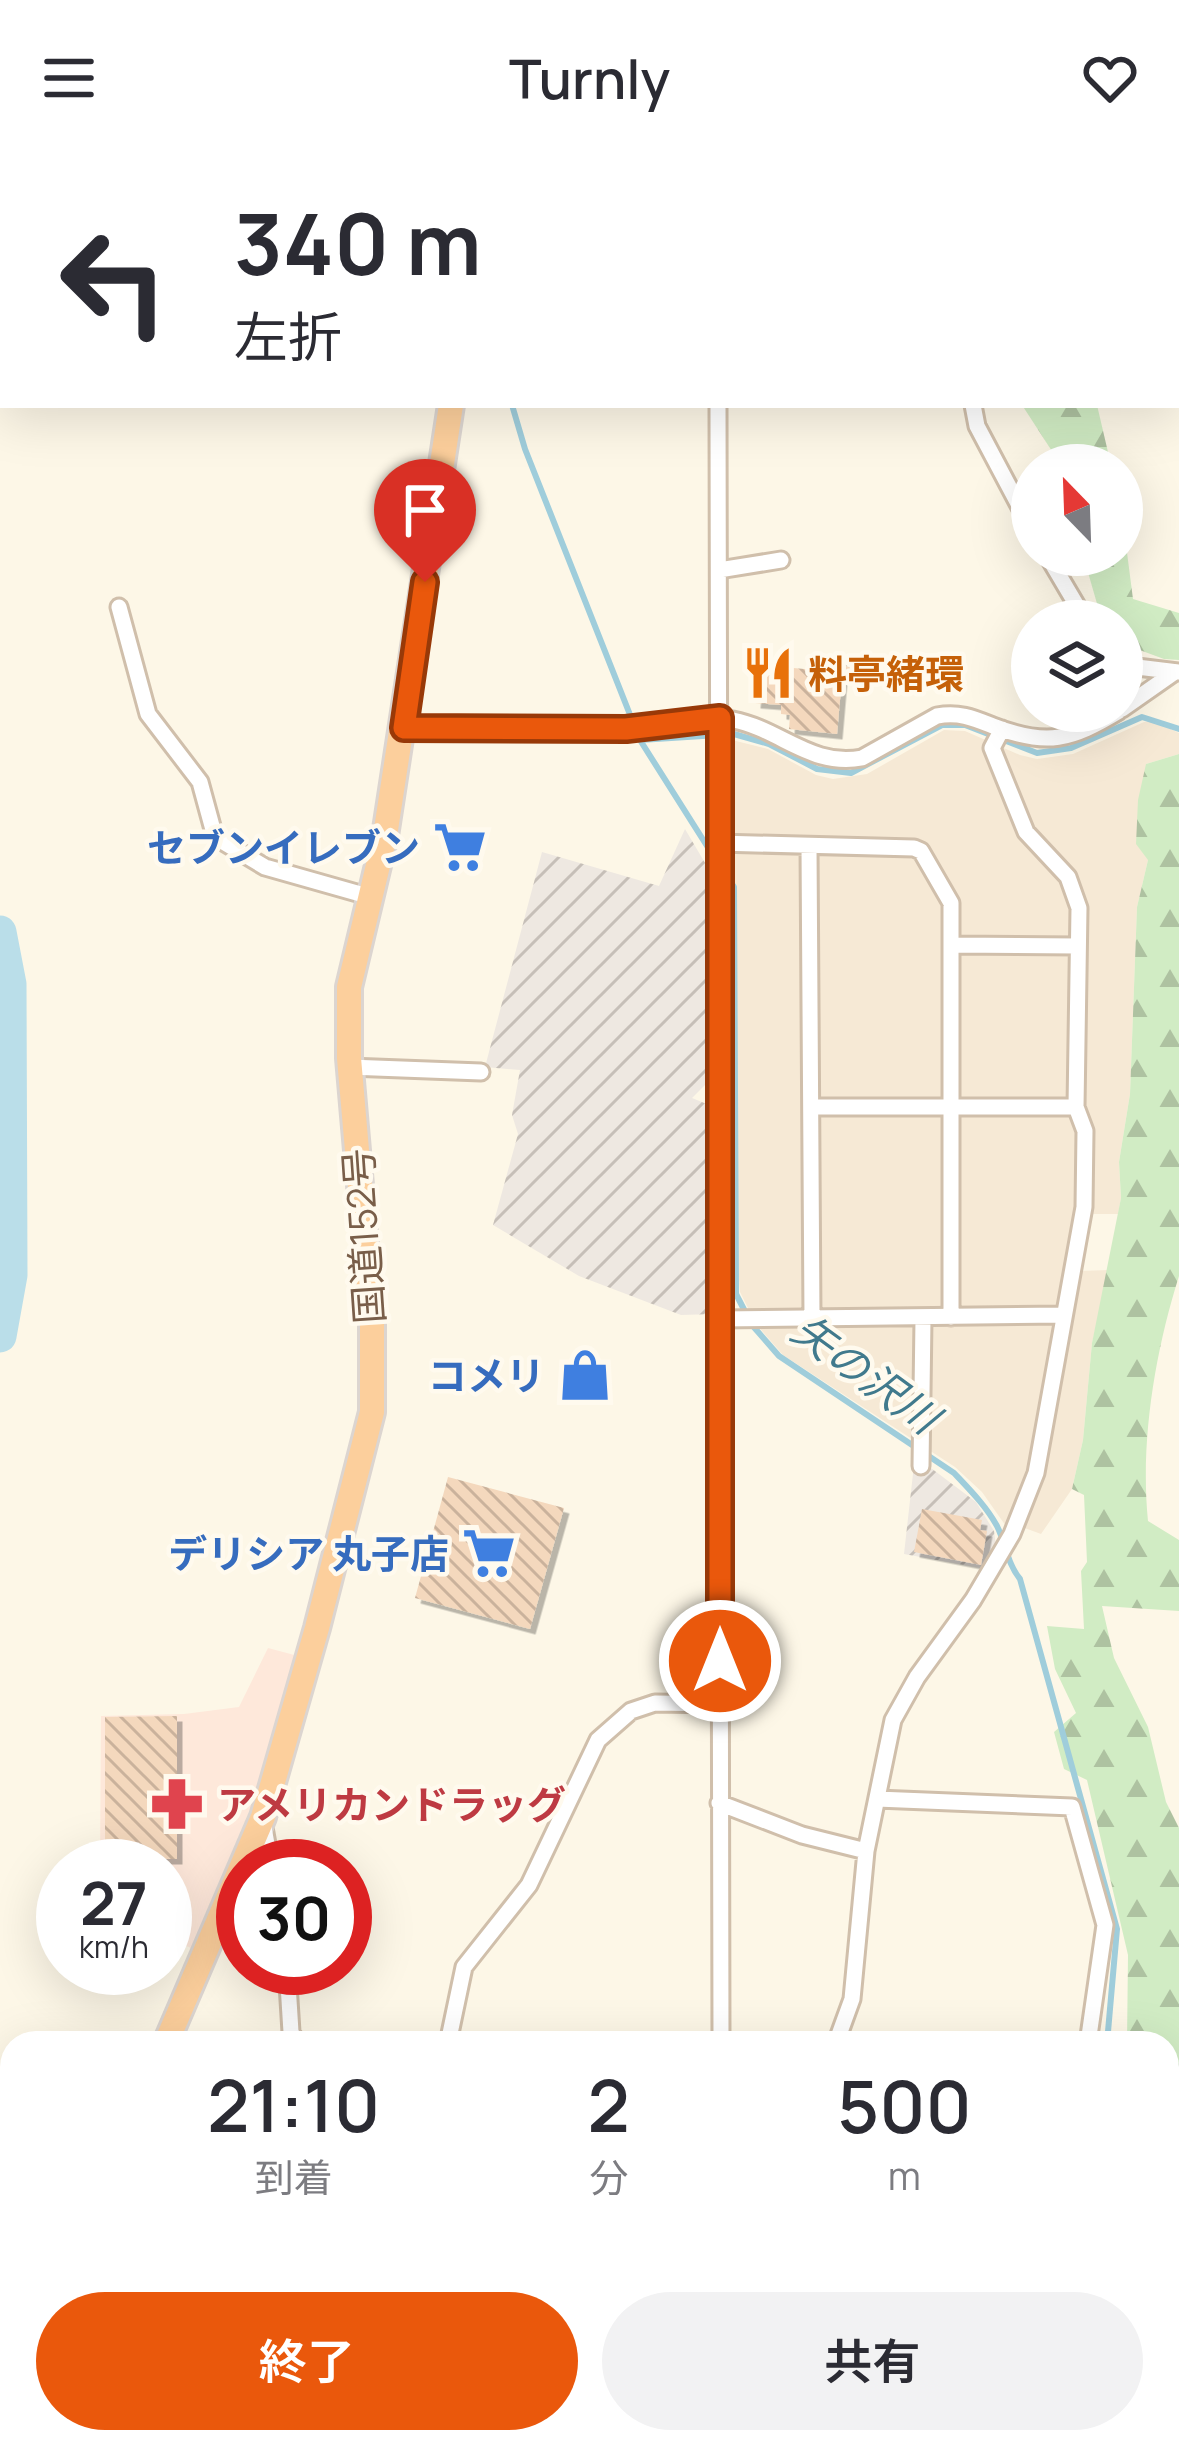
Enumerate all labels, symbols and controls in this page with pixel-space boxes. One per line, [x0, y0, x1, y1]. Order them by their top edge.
text: Turnly [509, 41, 670, 115]
icon: menu [36, 45, 102, 111]
icon: heart [1077, 45, 1143, 111]
text: 340 m [234, 185, 482, 300]
icon: left [36, 204, 192, 360]
text: 左折 [234, 299, 342, 373]
north arrow [1011, 444, 1143, 576]
map controls [1011, 444, 1143, 732]
pin [374, 459, 476, 582]
icon: arrive [392, 477, 458, 543]
button: layers [1011, 600, 1143, 732]
restaurant icon: 料亭緒環 [739, 644, 797, 702]
place label: 料亭緒環 [808, 646, 964, 700]
supermarket icon: セブンイレブン [431, 818, 489, 876]
place label: セブンイレブン [147, 820, 420, 874]
street label: 国道152号 [330, 1146, 396, 1326]
water label: 矢の沢川 [781, 1300, 954, 1448]
shop icon: コメリ [556, 1346, 614, 1404]
place label: コメリ [428, 1348, 545, 1402]
supermarket icon: デリシア 丸子店 [460, 1524, 518, 1582]
place label: デリシア 丸子店 [168, 1526, 449, 1580]
position arrow [657, 1598, 783, 1724]
pharmacy icon: アメリカンドラッグ [148, 1775, 206, 1833]
place label: アメリカンドラッグ [217, 1777, 566, 1831]
speed limit sign: 30 [216, 1839, 372, 1995]
text: 27 [80, 1861, 148, 1943]
text: km/h [79, 1926, 149, 1967]
text: 21:10 [207, 2055, 380, 2154]
text: 2 [588, 2055, 630, 2154]
text: 500 [837, 2056, 972, 2155]
text: m [888, 2148, 921, 2202]
text: 到着 [255, 2150, 333, 2204]
text: 分 [589, 2150, 628, 2204]
button: 終了 [36, 2292, 578, 2430]
button: 共有 [602, 2292, 1143, 2430]

